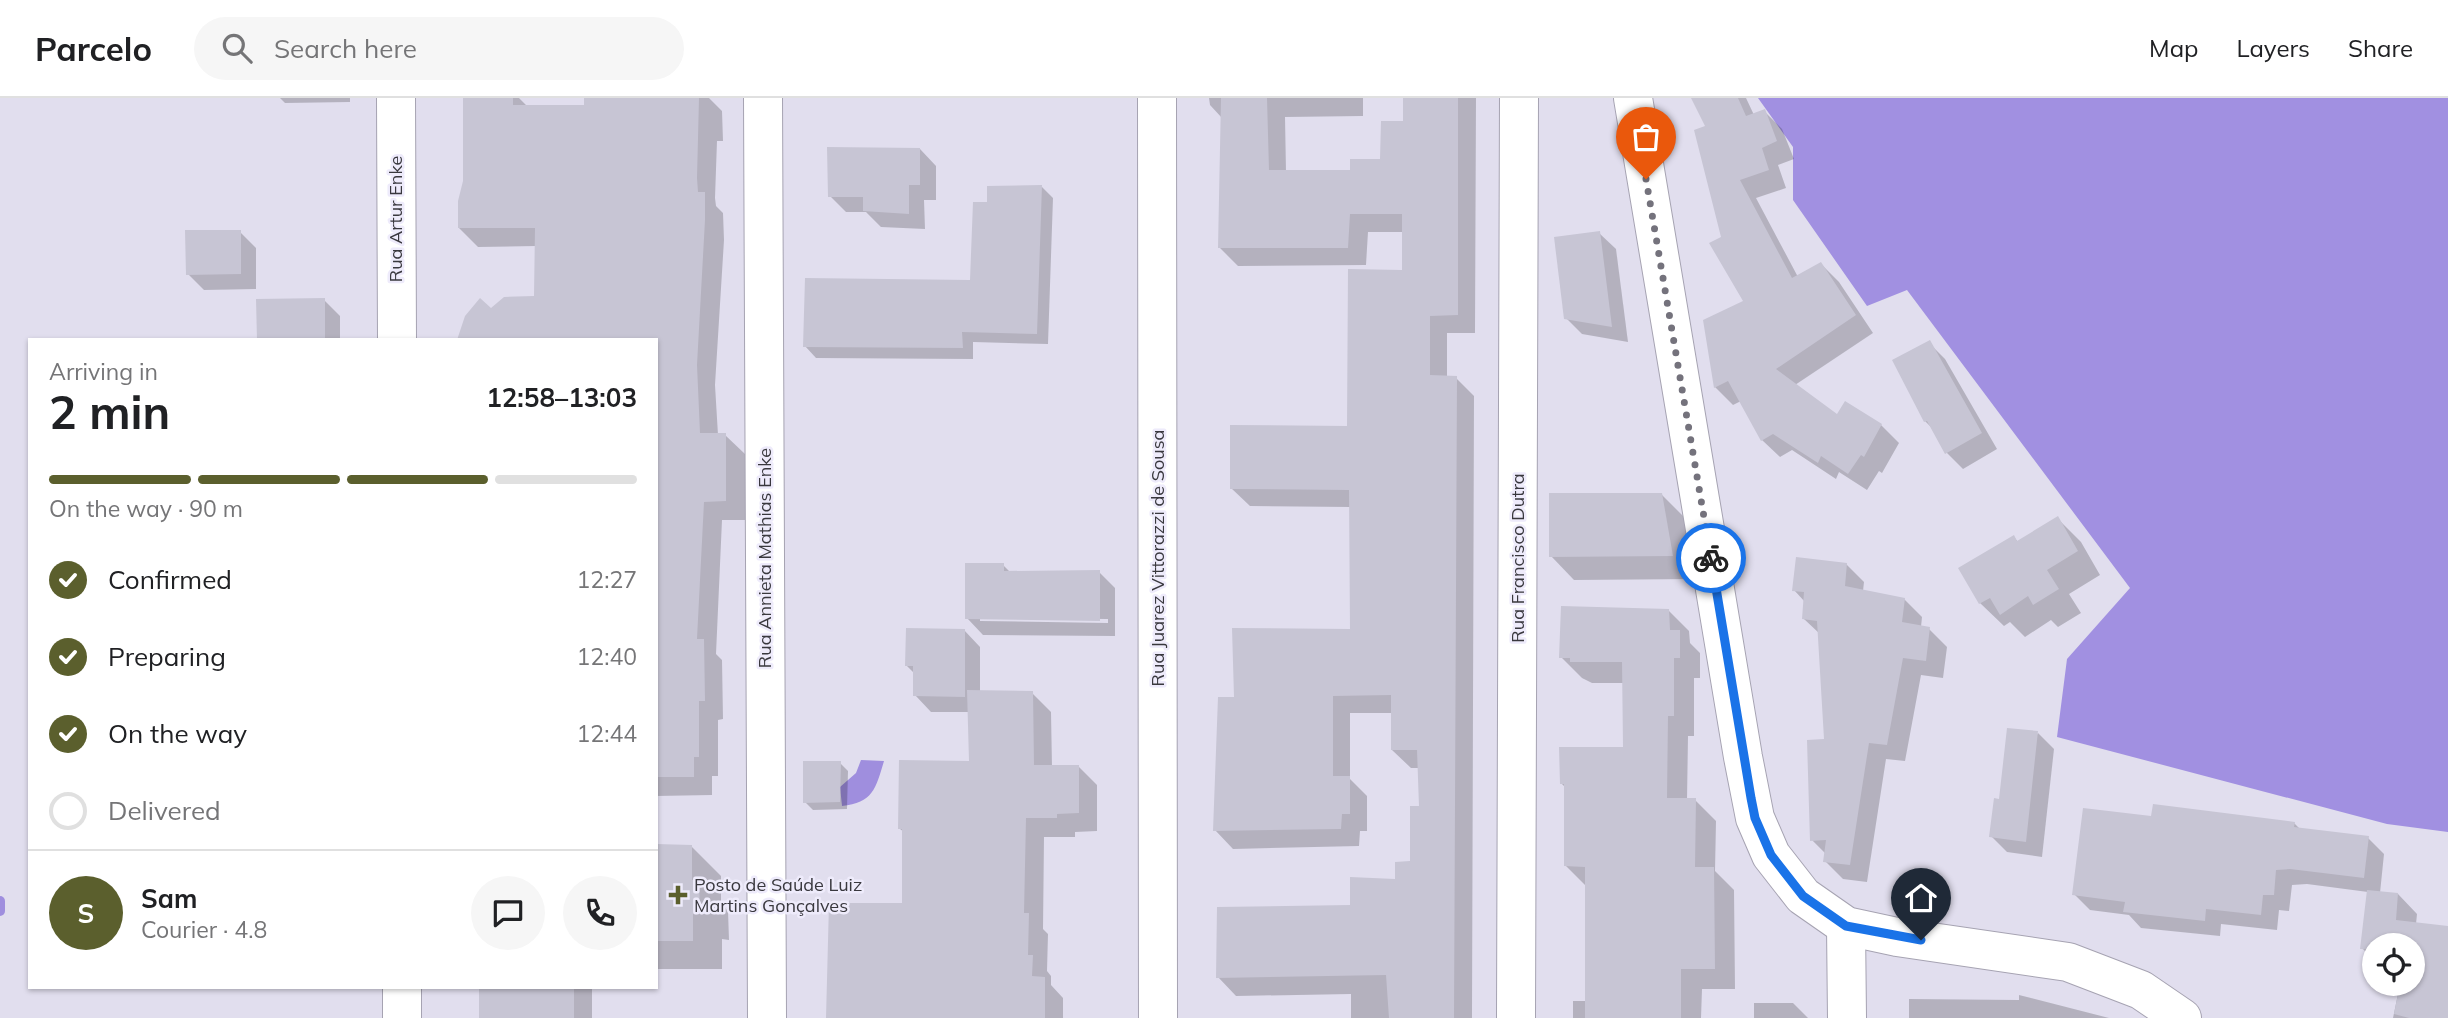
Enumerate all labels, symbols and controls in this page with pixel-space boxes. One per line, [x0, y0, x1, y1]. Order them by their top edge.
search box [194, 17, 684, 80]
text: Parcelo [35, 28, 152, 69]
icon: search [218, 29, 256, 67]
text: Search here [274, 32, 417, 65]
text: Map [2149, 33, 2198, 63]
text: Layers [2236, 33, 2310, 63]
text: Share [2348, 33, 2413, 63]
pin [1616, 107, 1676, 179]
icon: bag [1627, 118, 1665, 156]
street label: Rua Artur Enke [384, 156, 407, 282]
text: Arriving in [49, 357, 158, 386]
text: 12:58–13:03 [486, 381, 637, 414]
text: 2 min [49, 383, 170, 441]
street label: Rua Juarez Vittorazzi de Sousa [1146, 430, 1169, 686]
street label: Rua Annieta Mathias Enke [753, 448, 776, 668]
street label: Rua Francisco Dutra [1506, 473, 1529, 643]
text: On the way · 90 m [49, 494, 243, 523]
courier [1676, 523, 1746, 593]
icon: bike [1692, 539, 1730, 577]
icon: check [49, 561, 87, 599]
text: Confirmed [108, 563, 232, 596]
text: 12:27 [577, 565, 637, 594]
icon: check [49, 638, 87, 676]
text: Preparing [108, 640, 226, 673]
text: 12:40 [577, 642, 637, 671]
icon: check [49, 715, 87, 753]
text: On the way [108, 717, 247, 750]
text: 12:44 [577, 719, 637, 748]
text: Delivered [108, 794, 221, 827]
pin [1891, 868, 1951, 940]
place label: Posto de Saúde Luiz Martins Gonçalves [694, 873, 862, 917]
button: chat [471, 876, 545, 950]
button: phone [563, 876, 637, 950]
icon: home [1902, 879, 1940, 917]
text: Sam [141, 882, 197, 915]
marker: Posto de Saúde Luiz Martins Gonçalves [668, 885, 688, 905]
text: S [78, 897, 94, 930]
text: Courier · 4.8 [141, 915, 267, 944]
map controls [2362, 933, 2425, 996]
button: locate [2362, 933, 2425, 996]

